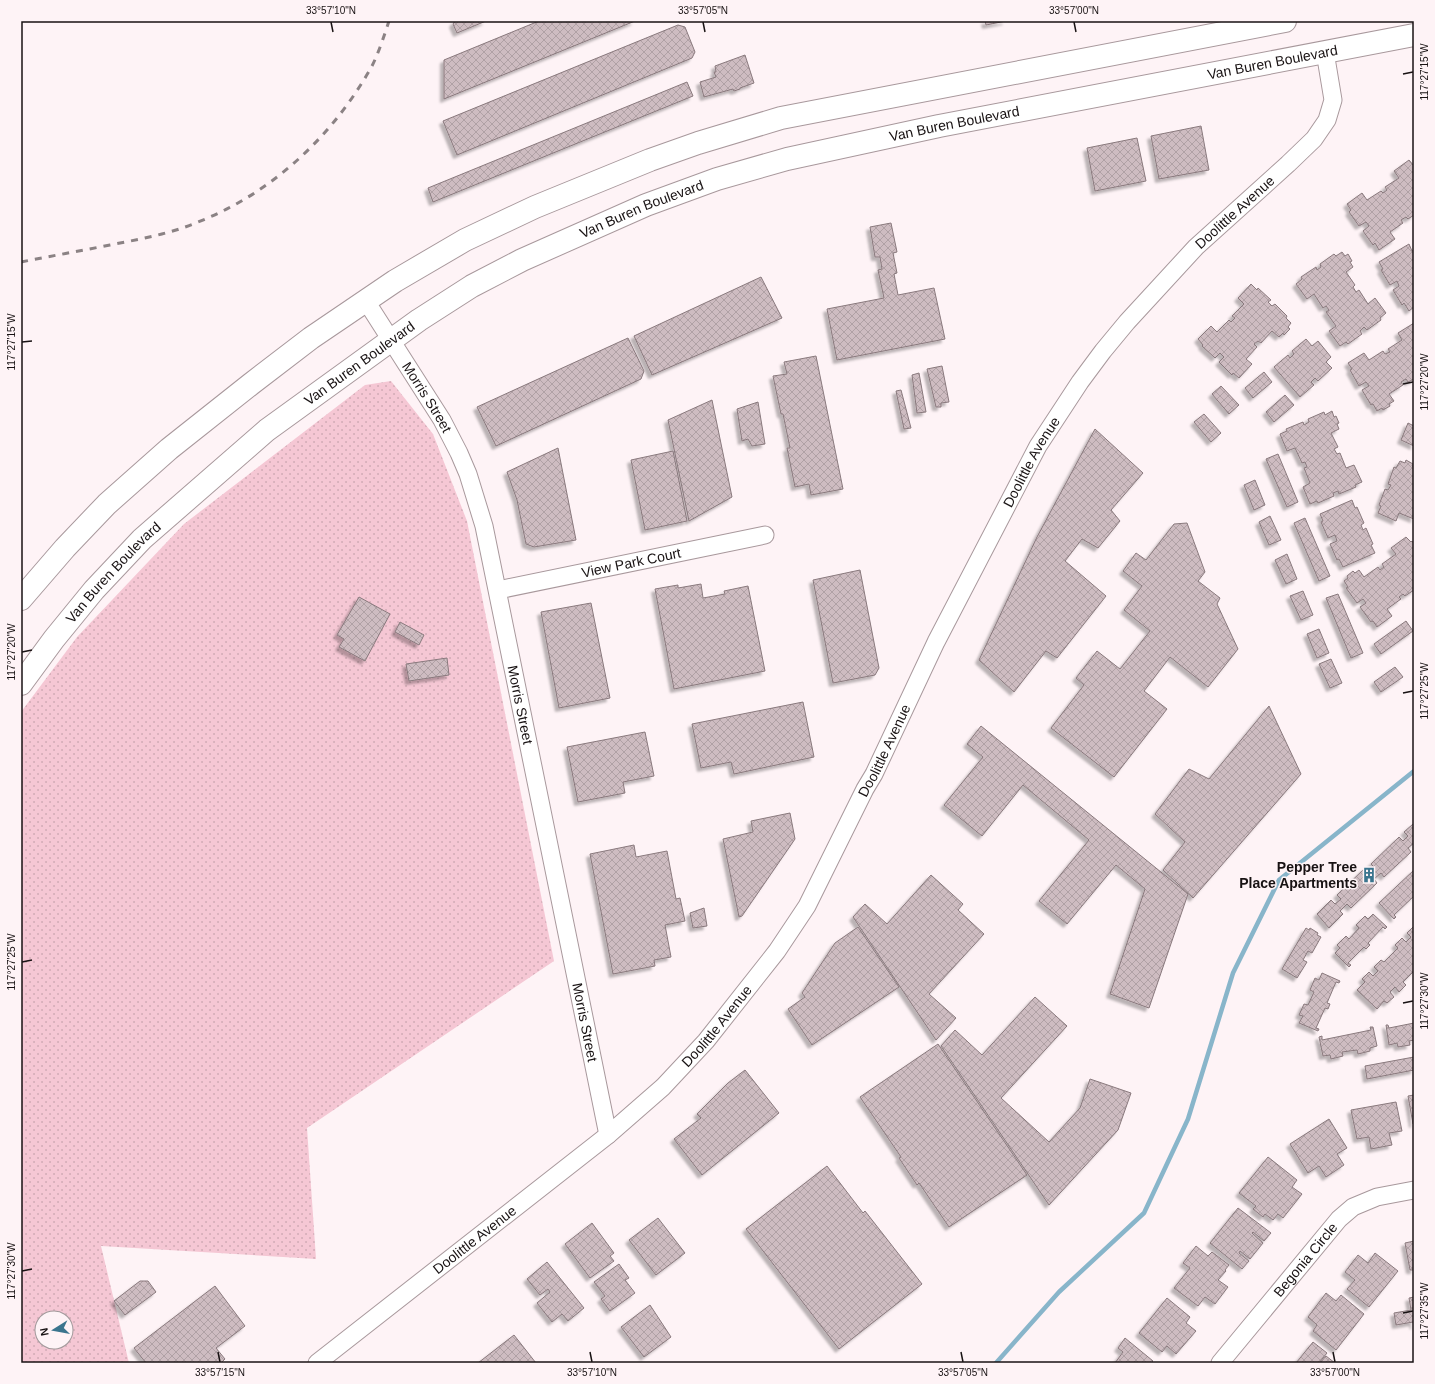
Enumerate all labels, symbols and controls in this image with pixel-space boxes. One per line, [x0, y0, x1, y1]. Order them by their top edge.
text: 33°57'10"N [306, 5, 356, 16]
text: 33°57'05"N [678, 5, 728, 16]
text: 33°57'00"N [1049, 5, 1099, 16]
street label: Van Buren Boulevard [1206, 42, 1339, 82]
text: 117°27'15"W [1419, 43, 1430, 101]
street label: Van Buren Boulevard [888, 103, 1021, 145]
street label: Doolittle Avenue [1192, 172, 1278, 252]
street label: Van Buren Boulevard [577, 177, 706, 241]
text: 117°27'15"W [6, 313, 17, 371]
street label: Van Buren Boulevard [301, 318, 418, 408]
text: 117°27'20"W [1419, 353, 1430, 411]
street label: Morris Street [399, 359, 455, 435]
street label: Doolittle Avenue [1000, 414, 1063, 510]
street label: Van Buren Boulevard [62, 519, 164, 626]
street label: View Park Court [580, 545, 682, 581]
text: 117°27'20"W [6, 623, 17, 681]
text: 117°27'25"W [1419, 662, 1430, 720]
street label: Morris Street [505, 664, 536, 746]
street label: Doolittle Avenue [855, 702, 914, 799]
place label: Pepper Tree Place Apartments [1239, 859, 1357, 891]
building icon: Pepper Tree Place Apartments [1360, 866, 1378, 884]
text: 117°27'25"W [6, 933, 17, 991]
text: 117°27'30"W [1419, 972, 1430, 1030]
street label: Morris Street [569, 981, 601, 1063]
street label: Doolittle Avenue [678, 982, 755, 1070]
street label: Doolittle Avenue [430, 1202, 519, 1277]
street label: Begonia Circle [1270, 1219, 1341, 1300]
text: 117°27'30"W [6, 1242, 17, 1300]
text: 117°27'35"W [1419, 1282, 1430, 1340]
north arrow [34, 1310, 74, 1350]
text: N [38, 1327, 51, 1337]
text: 33°57'15"N [195, 1367, 245, 1378]
text: 33°57'10"N [567, 1367, 617, 1378]
text: 33°57'05"N [938, 1367, 988, 1378]
text: 33°57'00"N [1310, 1367, 1360, 1378]

